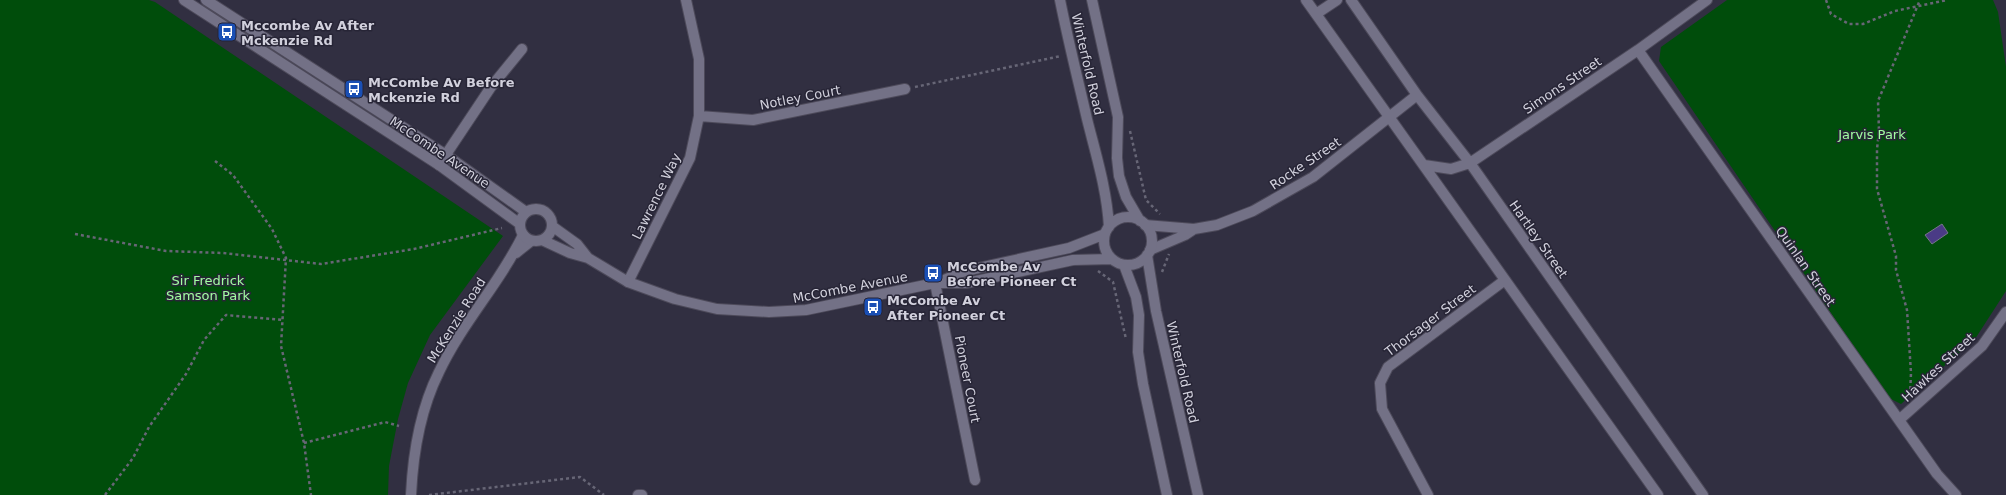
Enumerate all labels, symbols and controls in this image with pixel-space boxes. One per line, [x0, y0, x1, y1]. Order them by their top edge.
street label: Winterfold Road [1069, 12, 1107, 116]
place label: Mccombe Av After Mckenzie Rd [241, 18, 375, 48]
bus stop icon: Mccombe Av After Mckenzie Rd [216, 21, 238, 43]
street label: Simons Street [1520, 54, 1604, 117]
place label: McCombe Av Before Mckenzie Rd [368, 75, 515, 105]
bus stop icon: McCombe Av Before Mckenzie Rd [343, 78, 365, 100]
street label: Notley Court [758, 82, 842, 113]
street label: McCombe Avenue [387, 114, 492, 191]
park label: Jarvis Park [1837, 127, 1906, 142]
street label: Rocke Street [1267, 134, 1344, 193]
street label: Lawrence Way [629, 150, 684, 242]
street label: Hartley Street [1506, 198, 1571, 281]
street label: Quinlan Street [1773, 224, 1839, 309]
place label: McCombe Av Before Pioneer Ct [947, 259, 1077, 289]
bus stop icon: McCombe Av Before Pioneer Ct [922, 262, 944, 284]
street label: McCombe Avenue [791, 269, 909, 306]
park label: Sir Fredrick Samson Park [166, 273, 251, 303]
street label: McKenzie Road [424, 275, 489, 366]
street label: Thorsager Street [1381, 281, 1479, 360]
place label: McCombe Av After Pioneer Ct [887, 293, 1005, 323]
bus stop icon: McCombe Av After Pioneer Ct [862, 296, 884, 318]
street label: Winterfold Road [1164, 320, 1202, 424]
street label: Hawkes Street [1899, 330, 1978, 405]
street label: Pioneer Court [952, 334, 983, 424]

